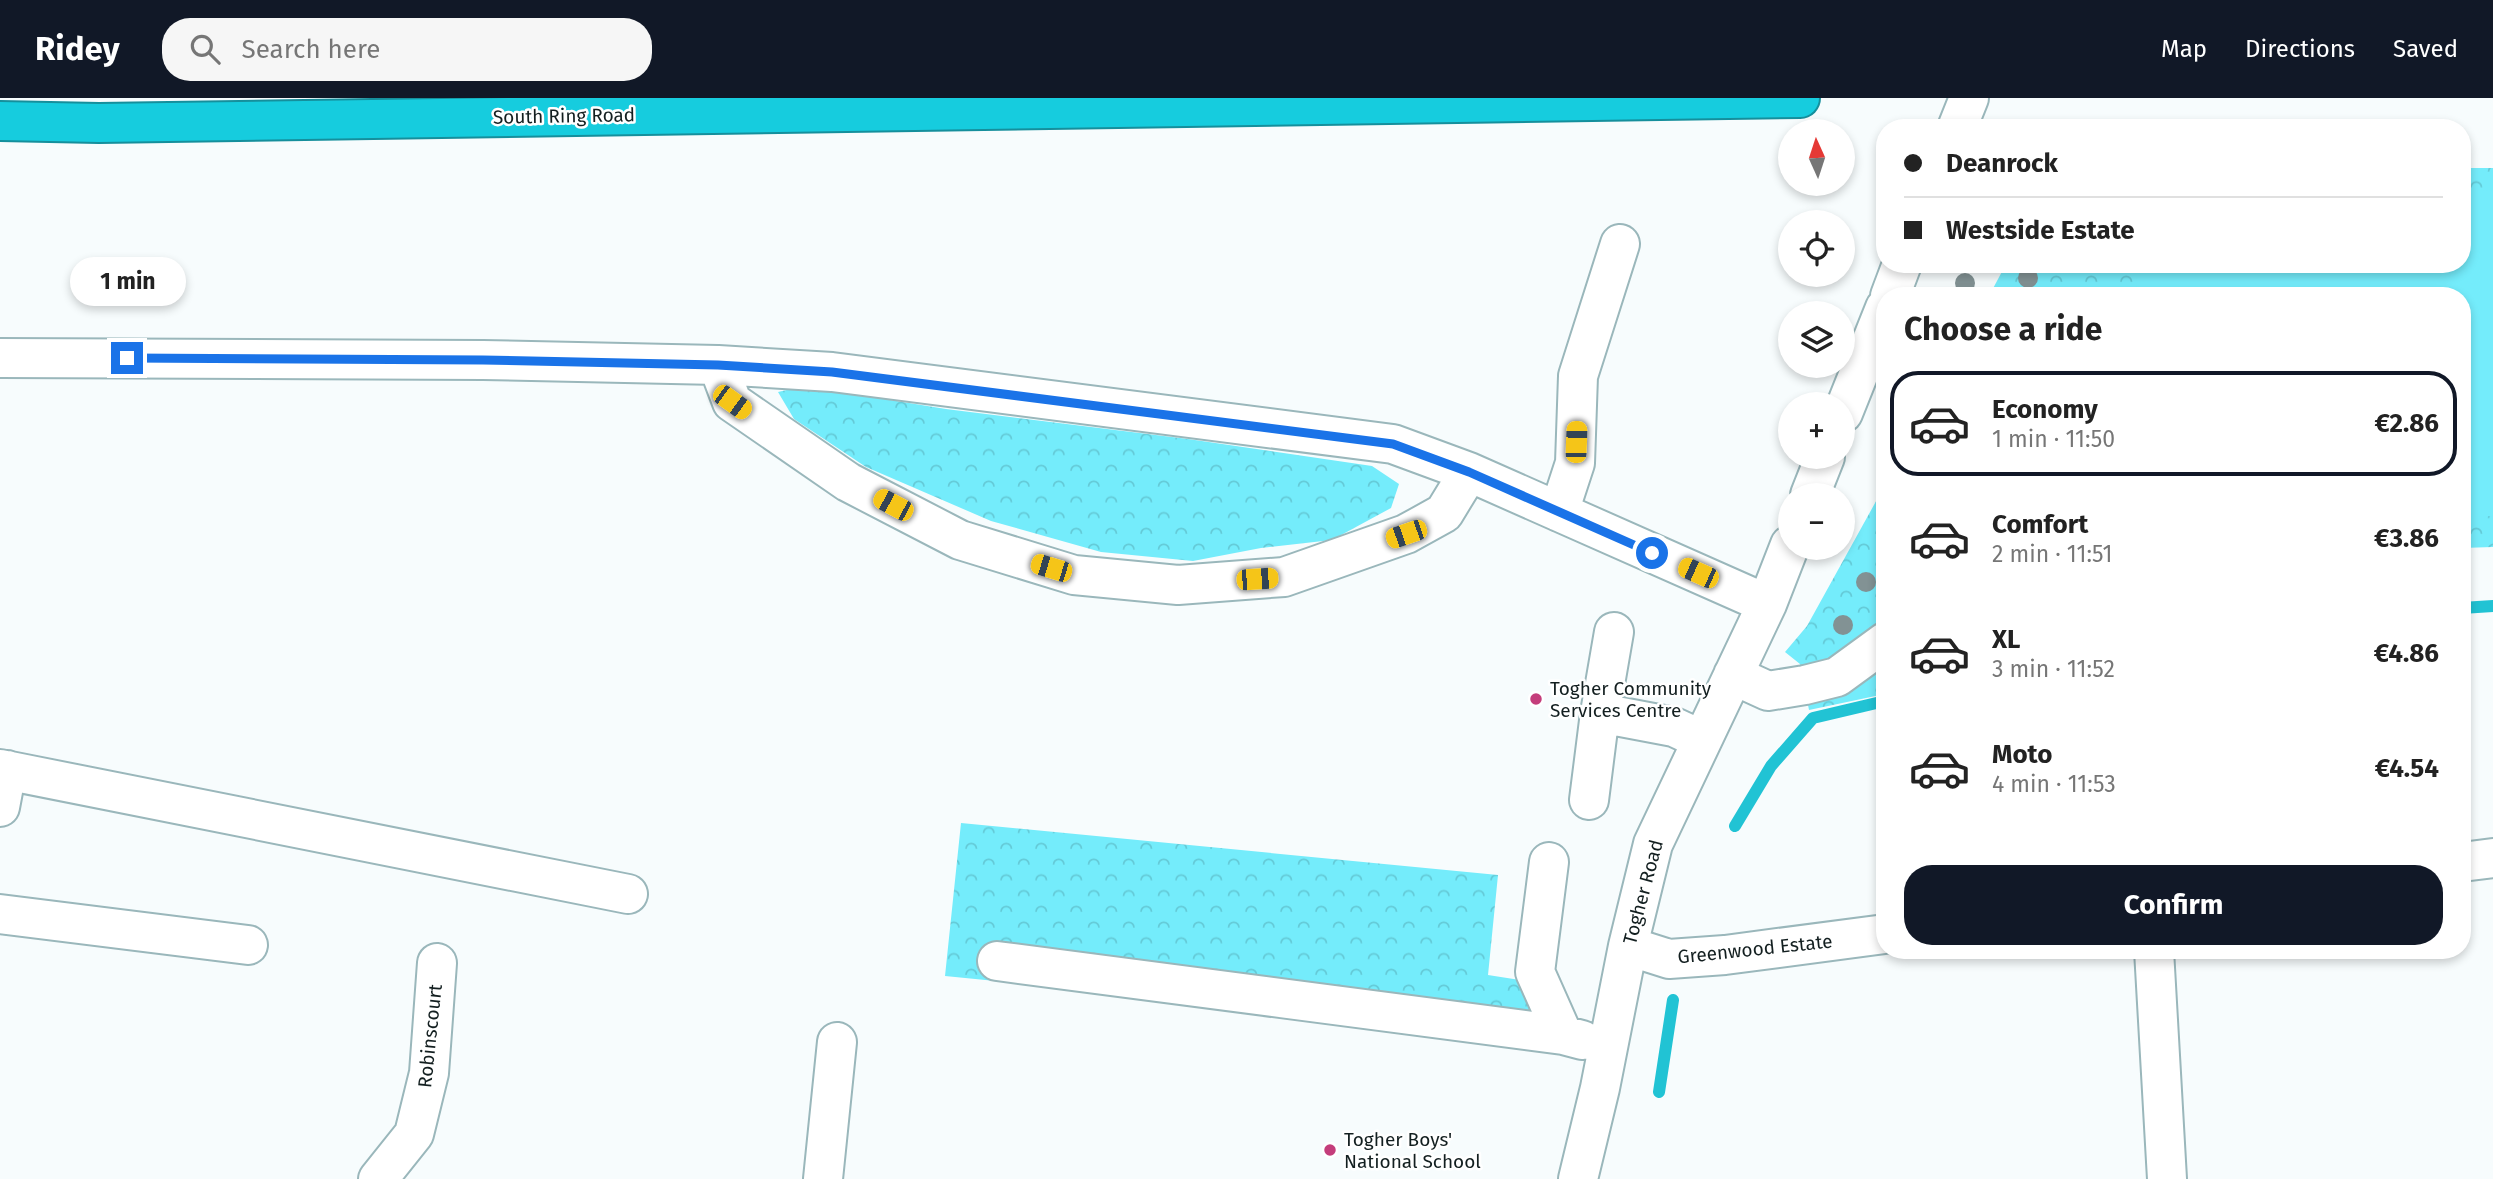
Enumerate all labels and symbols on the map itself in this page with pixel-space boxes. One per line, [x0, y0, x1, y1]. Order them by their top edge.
street label: South Ring Road [493, 103, 635, 129]
north arrow [1778, 119, 1855, 196]
callout: 1 min [69, 257, 185, 306]
route end [111, 342, 143, 374]
car [709, 381, 756, 423]
car [1565, 421, 1588, 463]
car [870, 486, 917, 524]
car [1383, 517, 1430, 551]
route start [1636, 537, 1668, 569]
car [1028, 552, 1075, 584]
car [1675, 555, 1722, 591]
car [1236, 567, 1279, 591]
place label: Togher Community Services Centre [1550, 677, 1712, 722]
marker: Togher Community Services Centre [1528, 691, 1544, 707]
street label: Togher Road [1618, 837, 1668, 947]
street label: Greenwood Estate [1676, 929, 1834, 969]
street label: Robinscourt [413, 983, 447, 1089]
place label: Togher Boys' National School [1344, 1128, 1481, 1173]
marker: Togher Boys' National School [1322, 1142, 1338, 1158]

